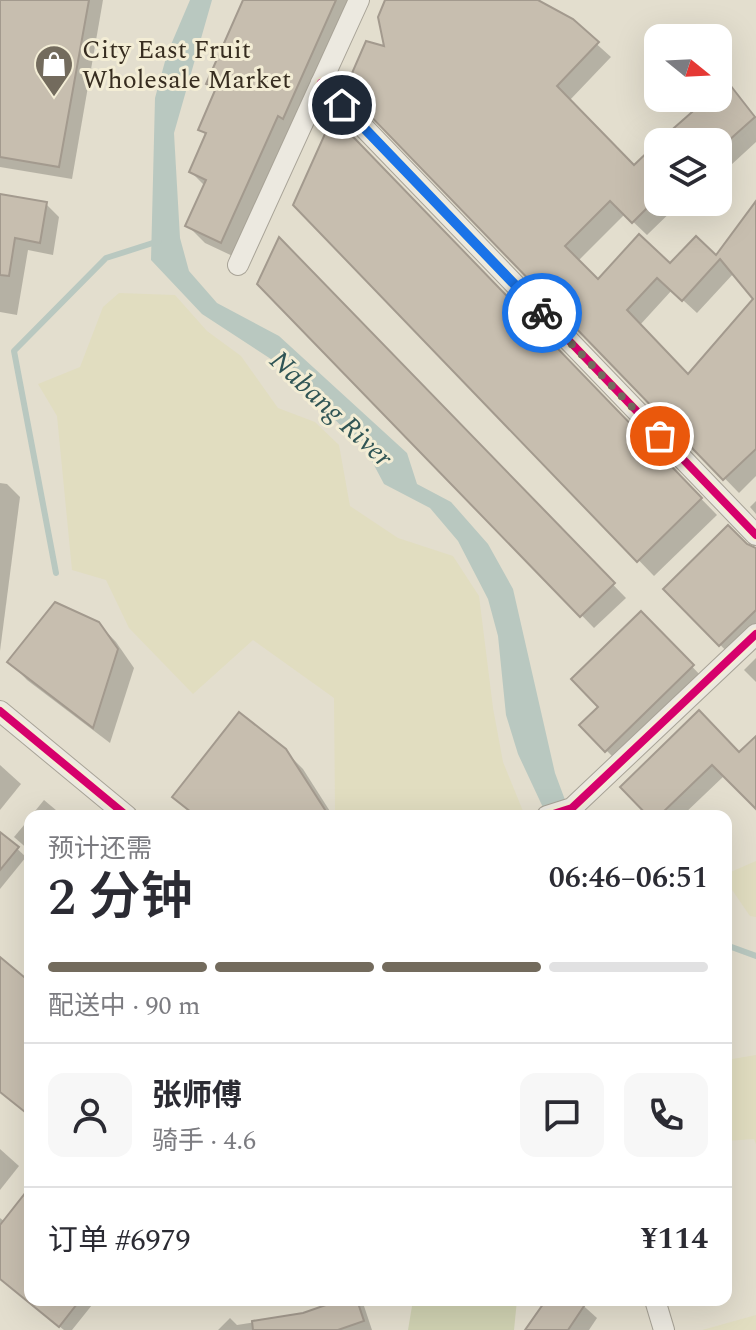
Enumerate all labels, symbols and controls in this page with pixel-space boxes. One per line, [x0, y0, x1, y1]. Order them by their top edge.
north arrow [644, 24, 732, 112]
map controls [644, 24, 732, 216]
place label: City East Fruit Wholesale Market [82, 30, 291, 100]
shop icon: City East Fruit Wholesale Market [33, 43, 75, 98]
pin [308, 71, 376, 139]
icon: home [320, 83, 364, 127]
button: layers [644, 128, 732, 216]
courier [502, 273, 582, 353]
icon: bike [520, 291, 564, 335]
water label: Nabang River [259, 340, 403, 478]
pin [626, 402, 694, 470]
icon: bag [638, 414, 682, 458]
text: 预计还需 [48, 829, 152, 869]
text: 06:46–06:51 [549, 855, 708, 901]
text: 2 分钟 [48, 859, 193, 938]
text: 配送中 · 90 m [48, 986, 200, 1026]
button: person [48, 1073, 132, 1157]
text: 张师傅 [152, 1073, 242, 1119]
button: chat [520, 1073, 604, 1157]
button: phone [624, 1073, 708, 1157]
text: 骑手 · 4.6 [152, 1121, 256, 1161]
text: ¥114 [641, 1216, 708, 1262]
text: 订单 #6979 [48, 1218, 191, 1264]

